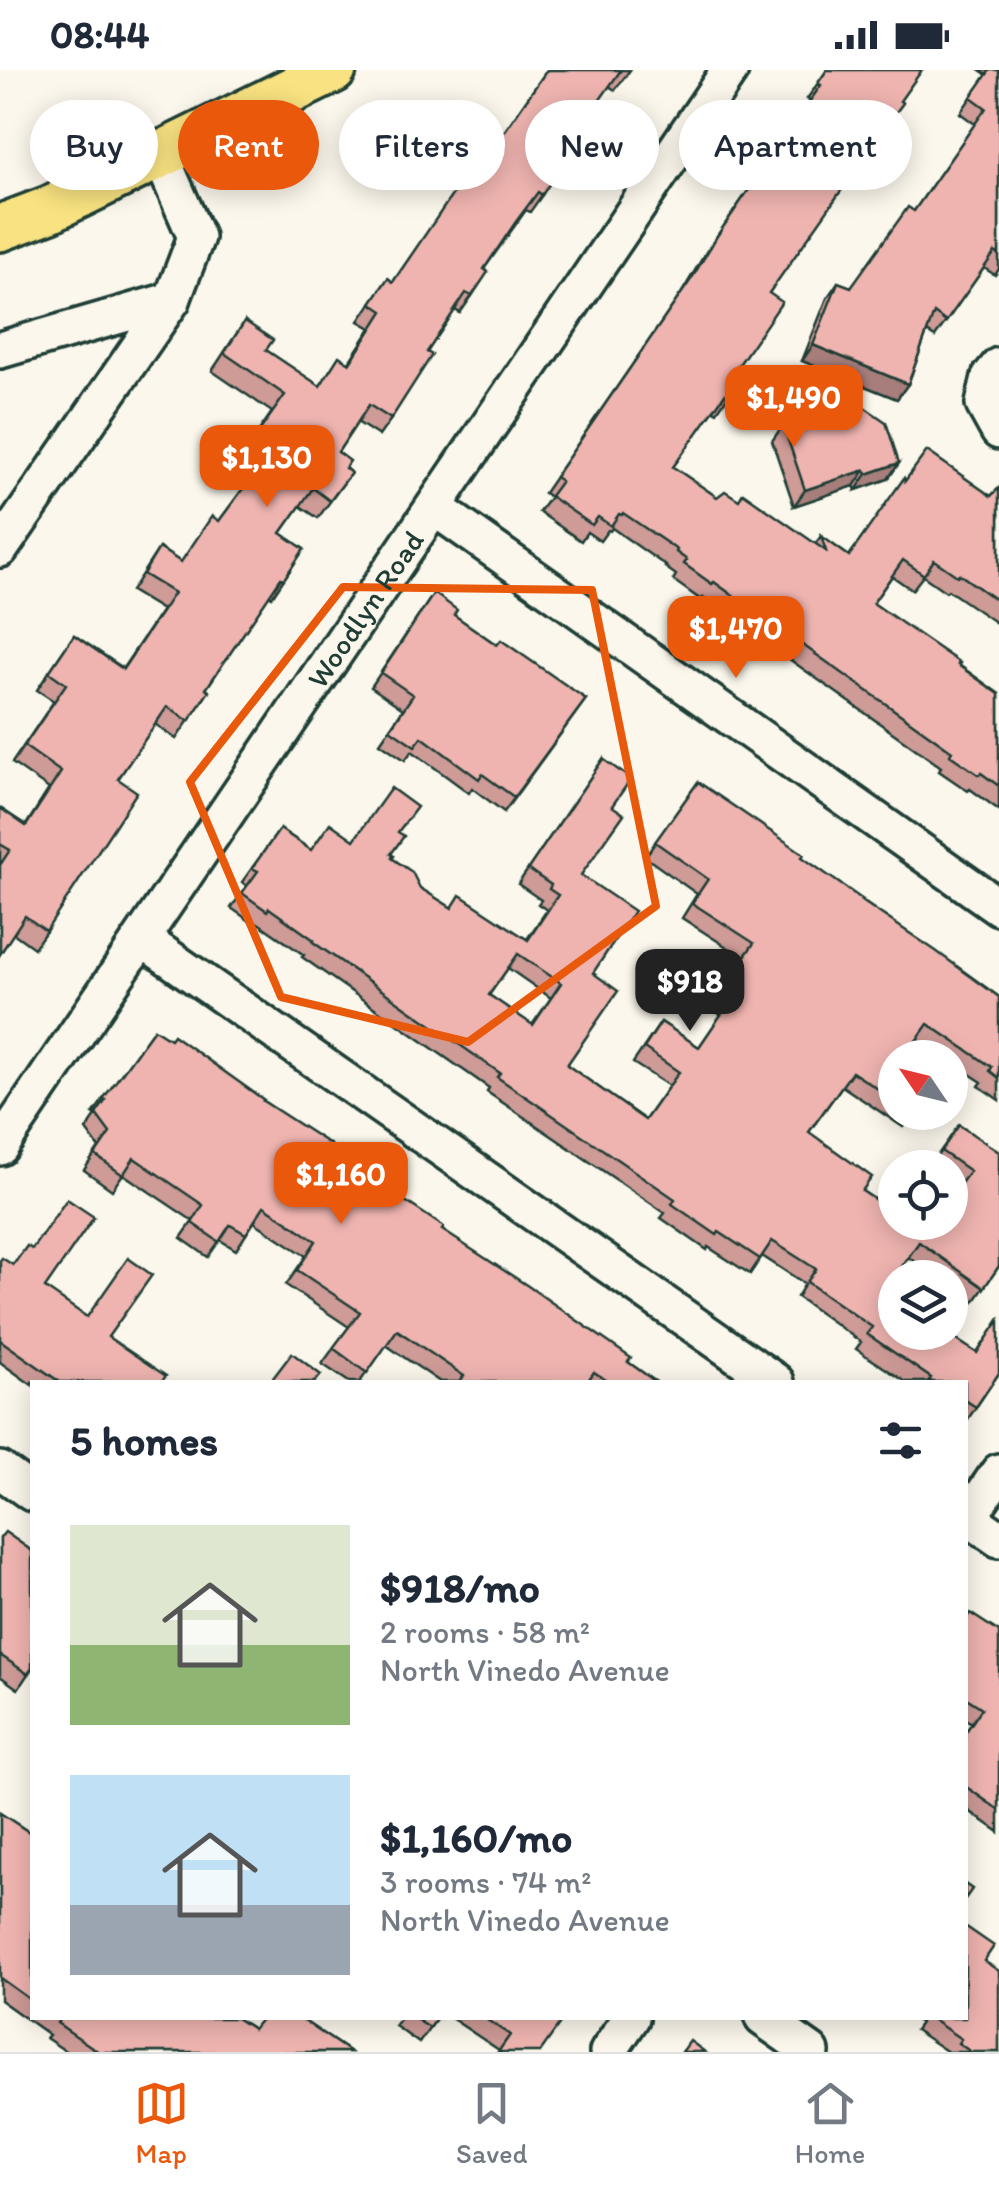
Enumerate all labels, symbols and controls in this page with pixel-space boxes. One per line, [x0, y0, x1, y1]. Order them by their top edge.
text: 08:44 [50, 12, 149, 58]
chip: Buy [30, 100, 158, 190]
chip: Rent [178, 100, 319, 190]
chip: Filters [339, 100, 505, 190]
chip: New [525, 100, 659, 190]
chip: Apartment [679, 100, 912, 190]
pin: $1,490 [713, 365, 875, 450]
text: $1,490 [747, 378, 841, 416]
pin: $1,130 [186, 425, 348, 510]
text: $1,130 [222, 438, 312, 476]
street label: Woodlyn Road [298, 523, 431, 695]
pin: $1,470 [655, 596, 817, 681]
text: $1,470 [689, 609, 783, 647]
pin: $918 [631, 949, 749, 1034]
text: $918 [657, 962, 723, 1000]
north arrow [878, 1040, 968, 1130]
map controls [878, 1040, 968, 1350]
pin: $1,160 [260, 1142, 422, 1227]
button: locate [878, 1150, 968, 1240]
text: $1,160 [296, 1155, 386, 1193]
button: layers [878, 1260, 968, 1350]
icon: filters [873, 1413, 928, 1468]
text: 5 homes [70, 1415, 218, 1466]
text: $918/mo [380, 1562, 540, 1613]
icon: home [150, 1565, 270, 1685]
text: 2 rooms · 58 m² [380, 1613, 590, 1651]
text: North Vinedo Avenue [380, 1651, 670, 1689]
text: $1,160/mo [380, 1812, 573, 1863]
icon: home [150, 1815, 270, 1935]
text: 3 rooms · 74 m² [380, 1863, 591, 1901]
text: North Vinedo Avenue [380, 1901, 670, 1939]
tab: Map [134, 2076, 189, 2170]
tab: Saved [456, 2076, 527, 2170]
tab: Home [795, 2076, 865, 2170]

